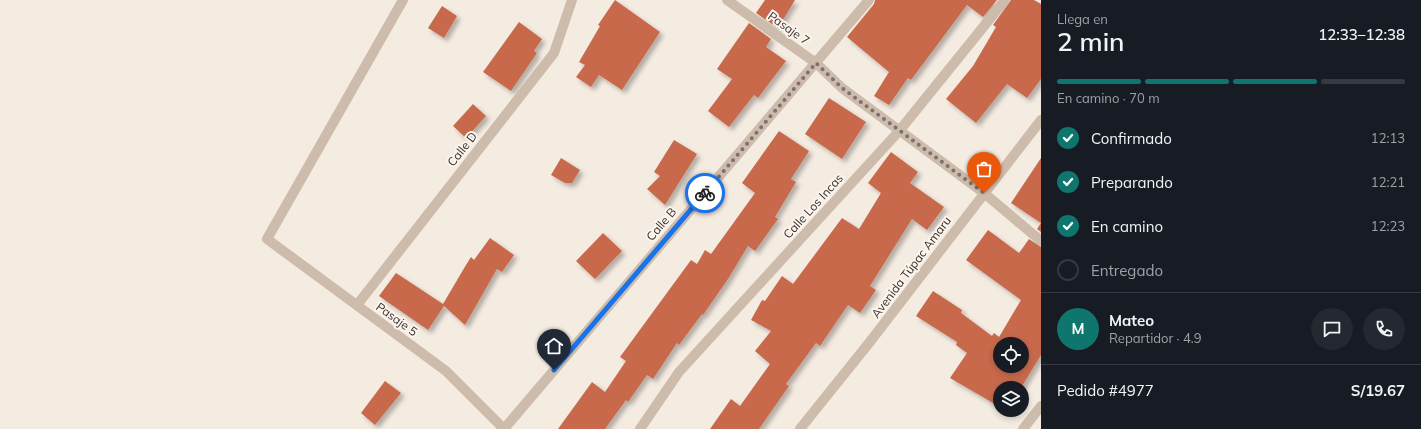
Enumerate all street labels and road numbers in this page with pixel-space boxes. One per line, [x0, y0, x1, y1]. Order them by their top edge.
street label: Pasaje 7 [765, 8, 813, 48]
street label: Calle D [444, 129, 480, 169]
street label: Calle Los Incas [780, 170, 846, 242]
street label: Calle B [643, 204, 679, 244]
street label: Avenida Túpac Amaru [868, 213, 954, 321]
street label: Pasaje 5 [373, 299, 421, 339]

